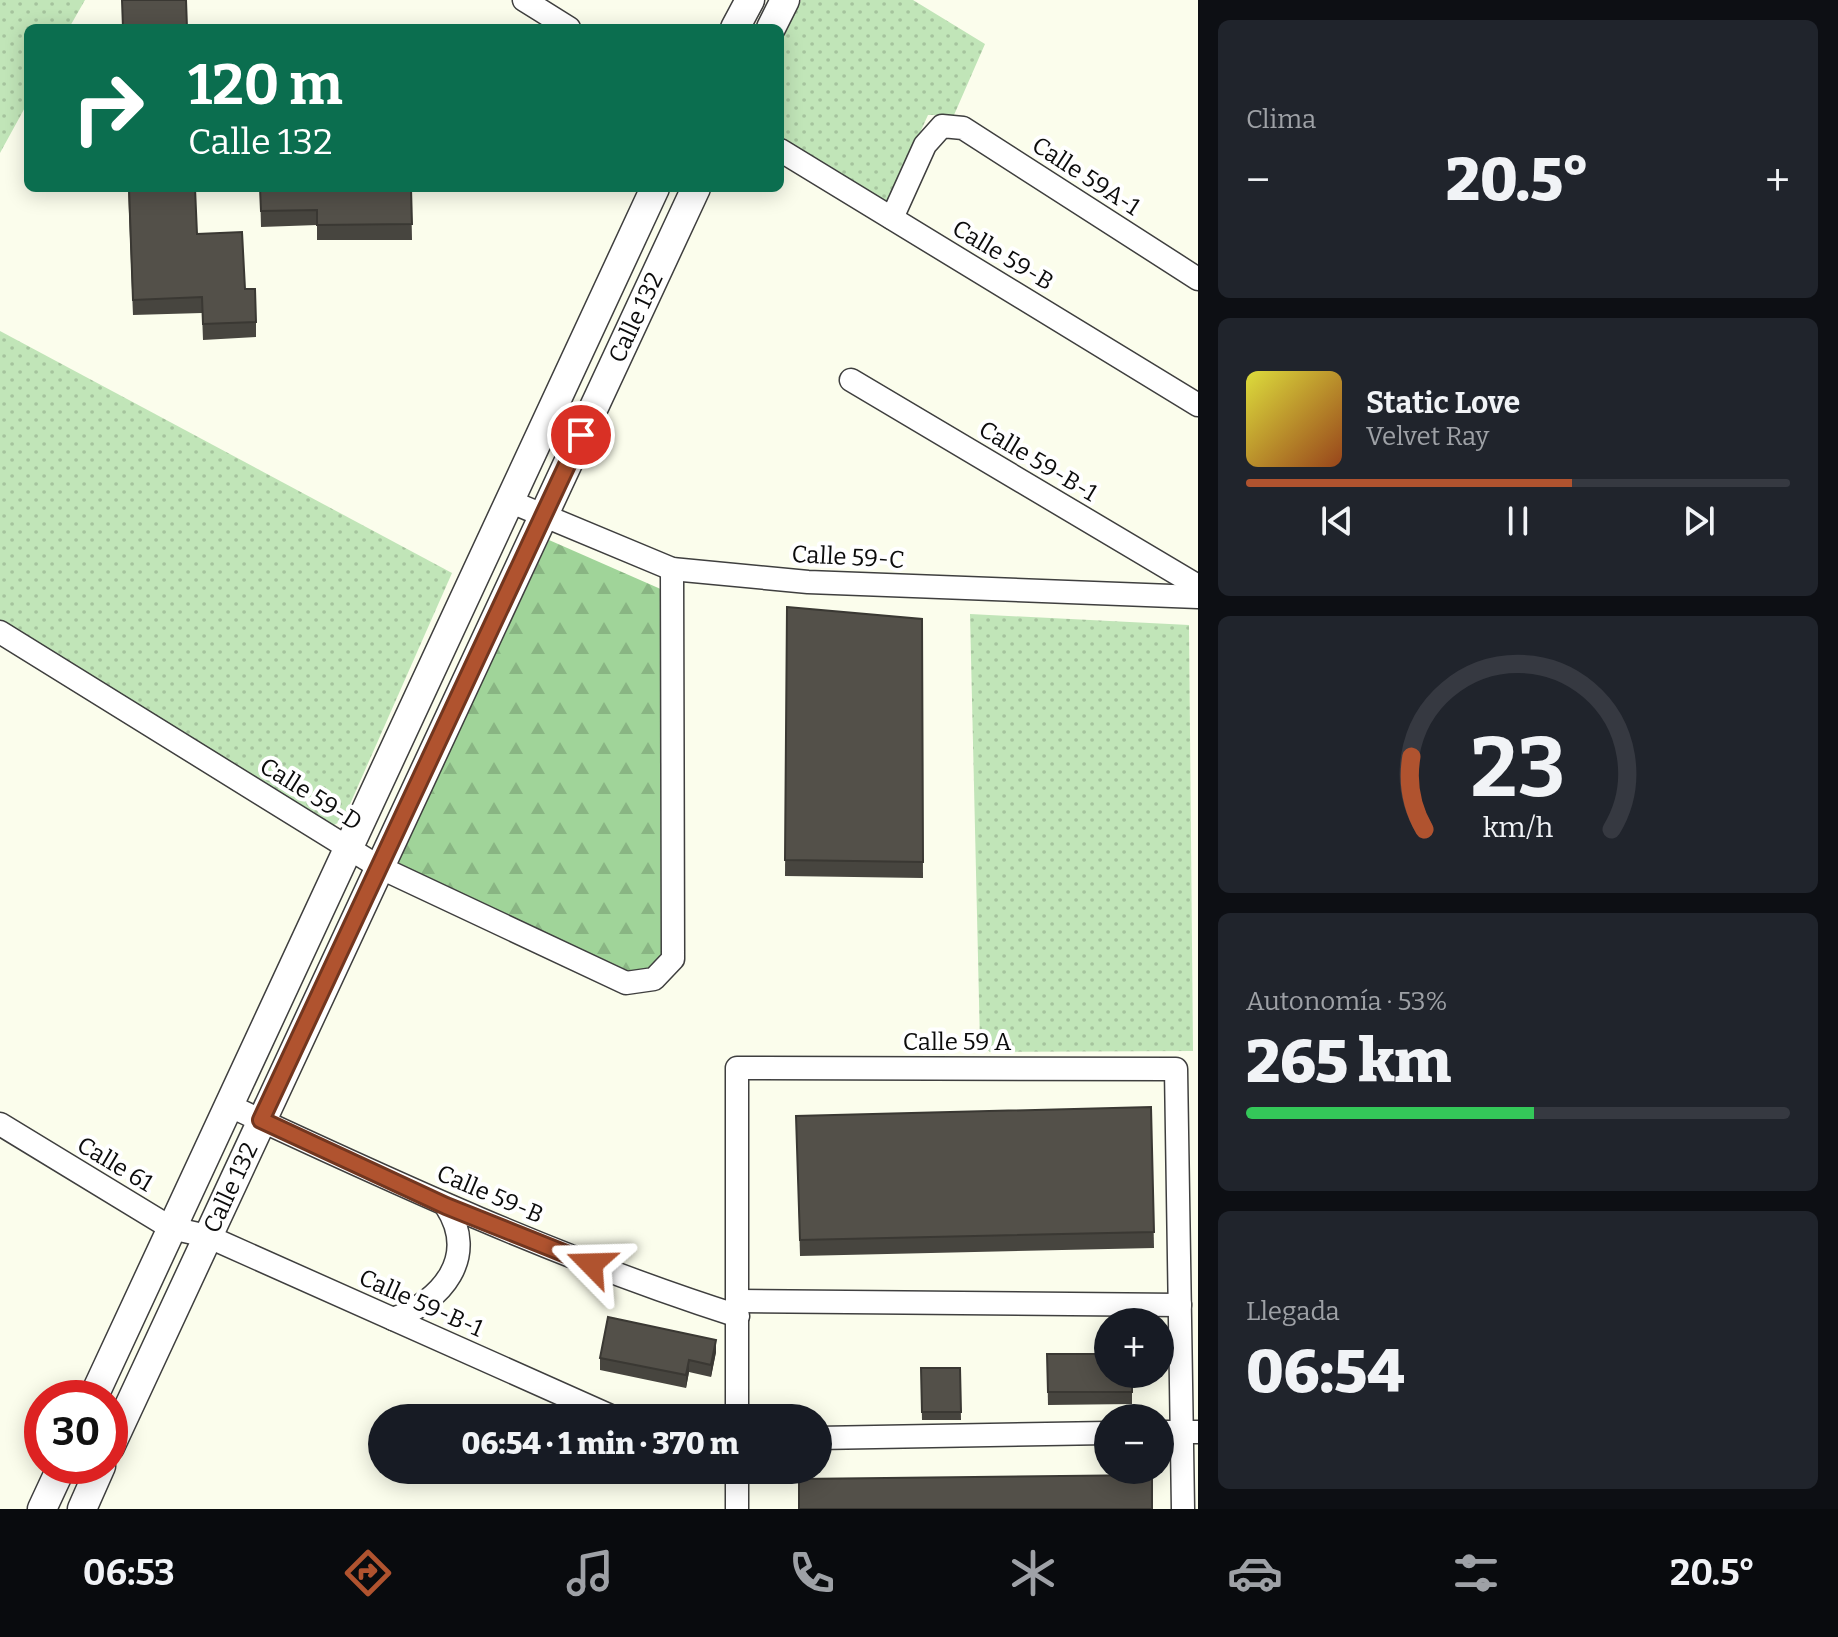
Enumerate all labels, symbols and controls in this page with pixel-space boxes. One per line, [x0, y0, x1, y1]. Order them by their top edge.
text: 120 m [188, 52, 343, 119]
icon: right [56, 56, 160, 160]
text: Clima [1246, 104, 1316, 135]
text: Calle 132 [188, 120, 333, 164]
street label: Calle 59A-1 [1027, 131, 1145, 221]
text: 20.5° [1446, 144, 1589, 216]
text: − [1246, 154, 1270, 207]
text: + [1765, 154, 1790, 207]
street label: Calle 59-B [947, 214, 1059, 296]
street label: Calle 132 [603, 268, 669, 367]
text: Static Love [1366, 385, 1520, 421]
pin [547, 401, 615, 469]
icon: arrive [559, 413, 603, 457]
street label: Calle 59-B-1 [974, 415, 1102, 507]
text: Velvet Ray [1366, 421, 1489, 452]
icon: previous [1315, 499, 1359, 543]
icon: pause [1496, 499, 1540, 543]
icon: next [1677, 499, 1721, 543]
street label: Calle 59-C [791, 540, 905, 574]
text: 23 [1471, 718, 1565, 818]
street label: Calle 59-D [255, 752, 367, 836]
text: km/h [1483, 811, 1554, 846]
text: Autonomía · 53% [1246, 986, 1448, 1017]
text: 265 km [1246, 1026, 1451, 1098]
street label: Calle 59 A [903, 1028, 1011, 1056]
street label: Calle 61 [72, 1131, 158, 1198]
street label: Calle 132 [198, 1138, 264, 1237]
street label: Calle 59-B [433, 1159, 547, 1229]
position arrow [549, 1222, 633, 1306]
street label: Calle 59-B-1 [355, 1263, 488, 1343]
text: Llegada [1246, 1296, 1340, 1327]
map controls [1094, 1308, 1174, 1484]
button: + [1094, 1308, 1174, 1388]
text: 06:54 [1246, 1336, 1405, 1408]
speed limit sign: 30 [24, 1380, 128, 1484]
button: − [1094, 1404, 1174, 1484]
text: 06:54 · 1 min · 370 m [462, 1426, 738, 1462]
icon: directions [340, 1545, 396, 1601]
icon: music [562, 1545, 618, 1601]
icon: phone [784, 1545, 840, 1601]
icon: climate [1005, 1545, 1061, 1601]
icon: car [1227, 1545, 1283, 1601]
icon: filters [1448, 1545, 1504, 1601]
text: 06:53 [83, 1551, 175, 1595]
text: 20.5° [1670, 1551, 1755, 1595]

